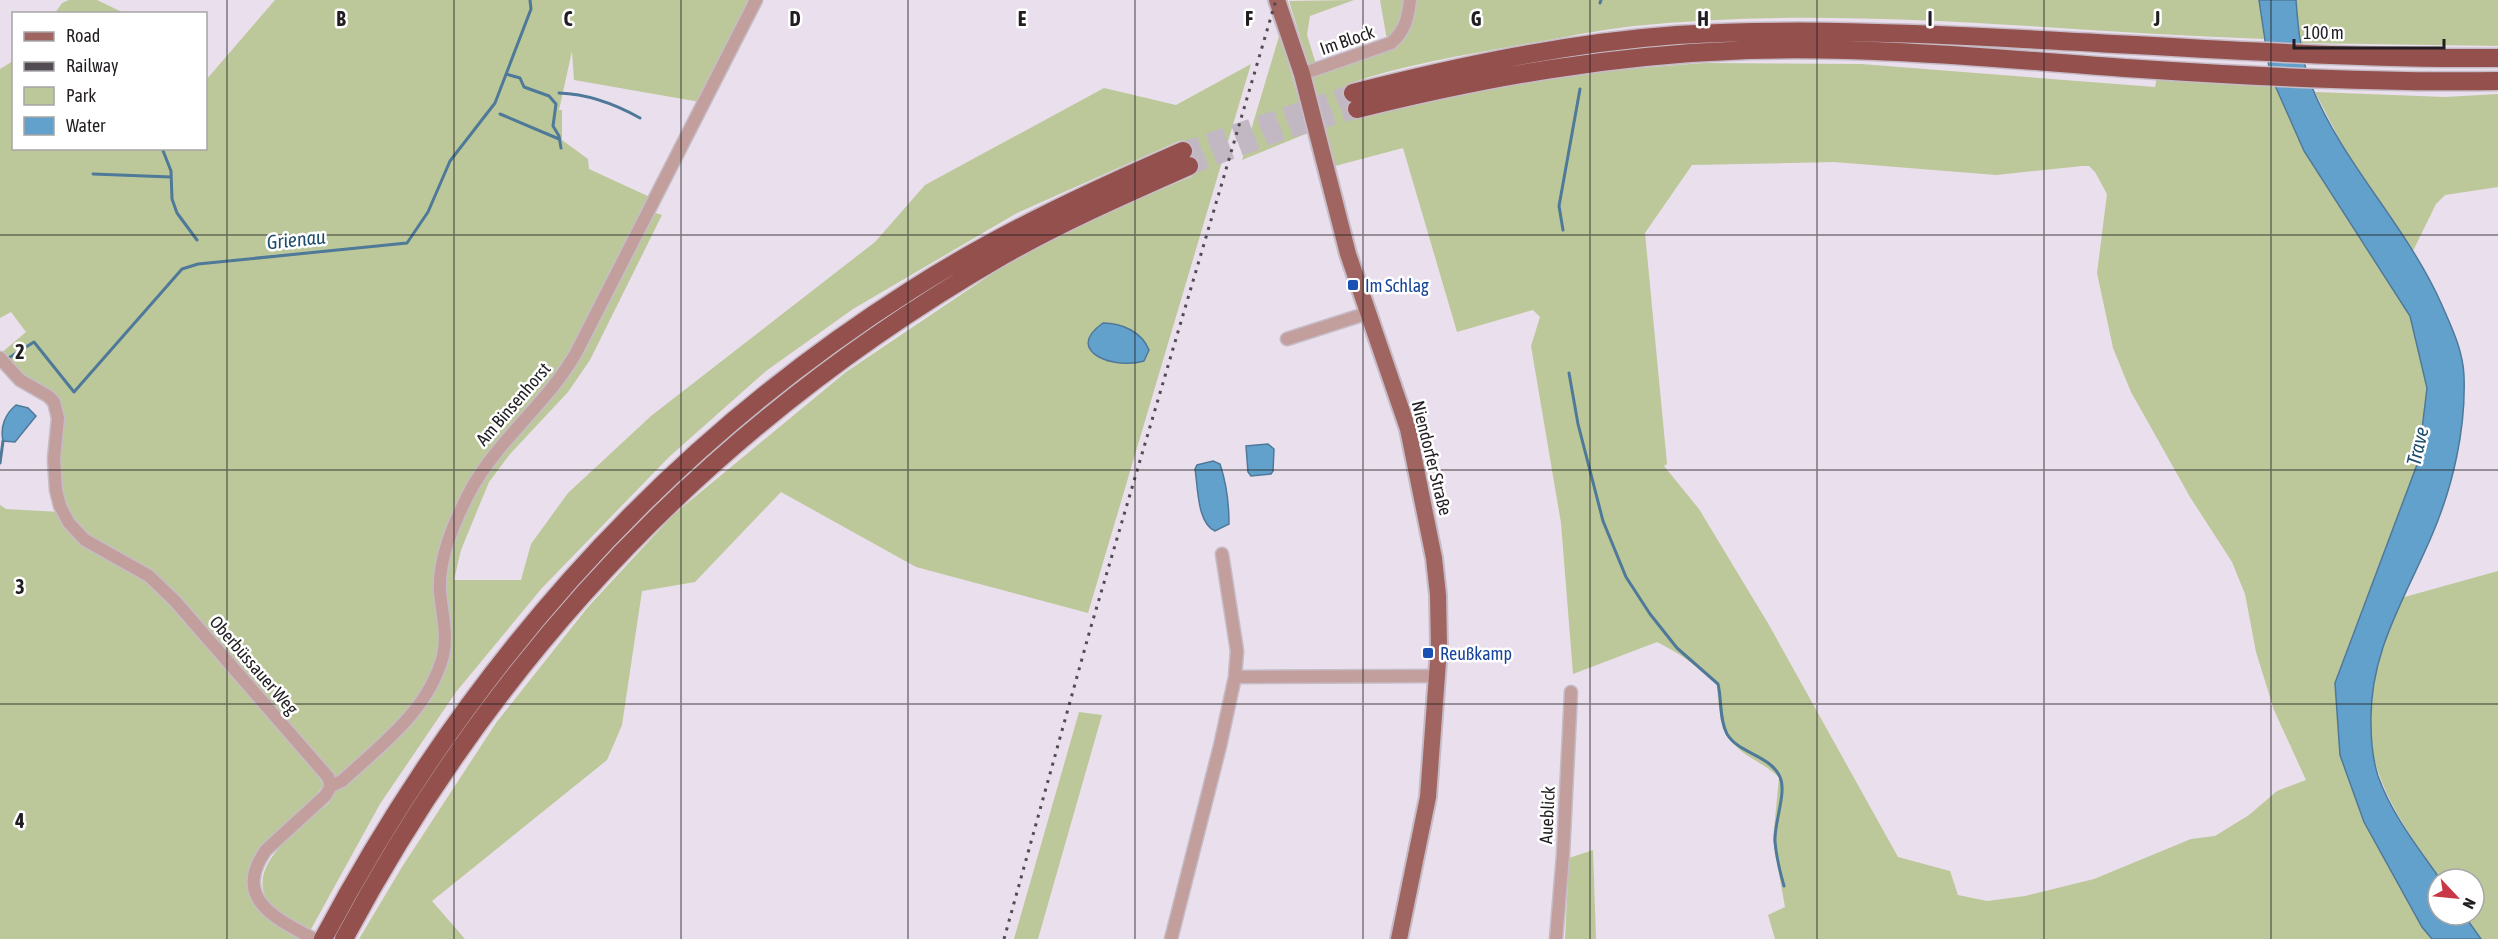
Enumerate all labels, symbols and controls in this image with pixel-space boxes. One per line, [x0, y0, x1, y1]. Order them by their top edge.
text: B [336, 7, 346, 30]
text: C [564, 7, 573, 30]
text: D [789, 7, 801, 30]
text: E [1018, 7, 1027, 30]
text: F [1245, 7, 1253, 30]
text: G [1471, 7, 1482, 30]
text: H [1697, 7, 1709, 30]
text: I [1927, 7, 1933, 30]
text: J [2153, 7, 2160, 30]
legend [12, 12, 207, 150]
scale bar [2294, 12, 2444, 50]
street label: Im Block [1317, 21, 1377, 59]
text: 100 m [2303, 22, 2344, 43]
text: Road [66, 25, 100, 46]
text: Railway [66, 55, 118, 76]
text: Park [66, 85, 96, 106]
text: Water [66, 115, 106, 136]
water label: Grienau [266, 224, 327, 254]
place label: Im Schlag [1365, 275, 1429, 296]
marker: Im Schlag [1346, 278, 1360, 292]
text: 2 [15, 340, 25, 363]
street label: Am Binsenhorst [471, 358, 555, 450]
street label: Niendorfer Straße [1408, 399, 1456, 517]
water label: Trave [2401, 424, 2433, 468]
text: 3 [15, 575, 25, 598]
street label: Oberbüssauer Weg [205, 611, 303, 719]
place label: Reußkamp [1440, 643, 1512, 664]
marker: Reußkamp [1421, 646, 1435, 660]
street label: Aueblick [1535, 786, 1559, 844]
text: 4 [14, 809, 25, 832]
north arrow [2426, 867, 2486, 927]
text: N [2459, 895, 2480, 912]

